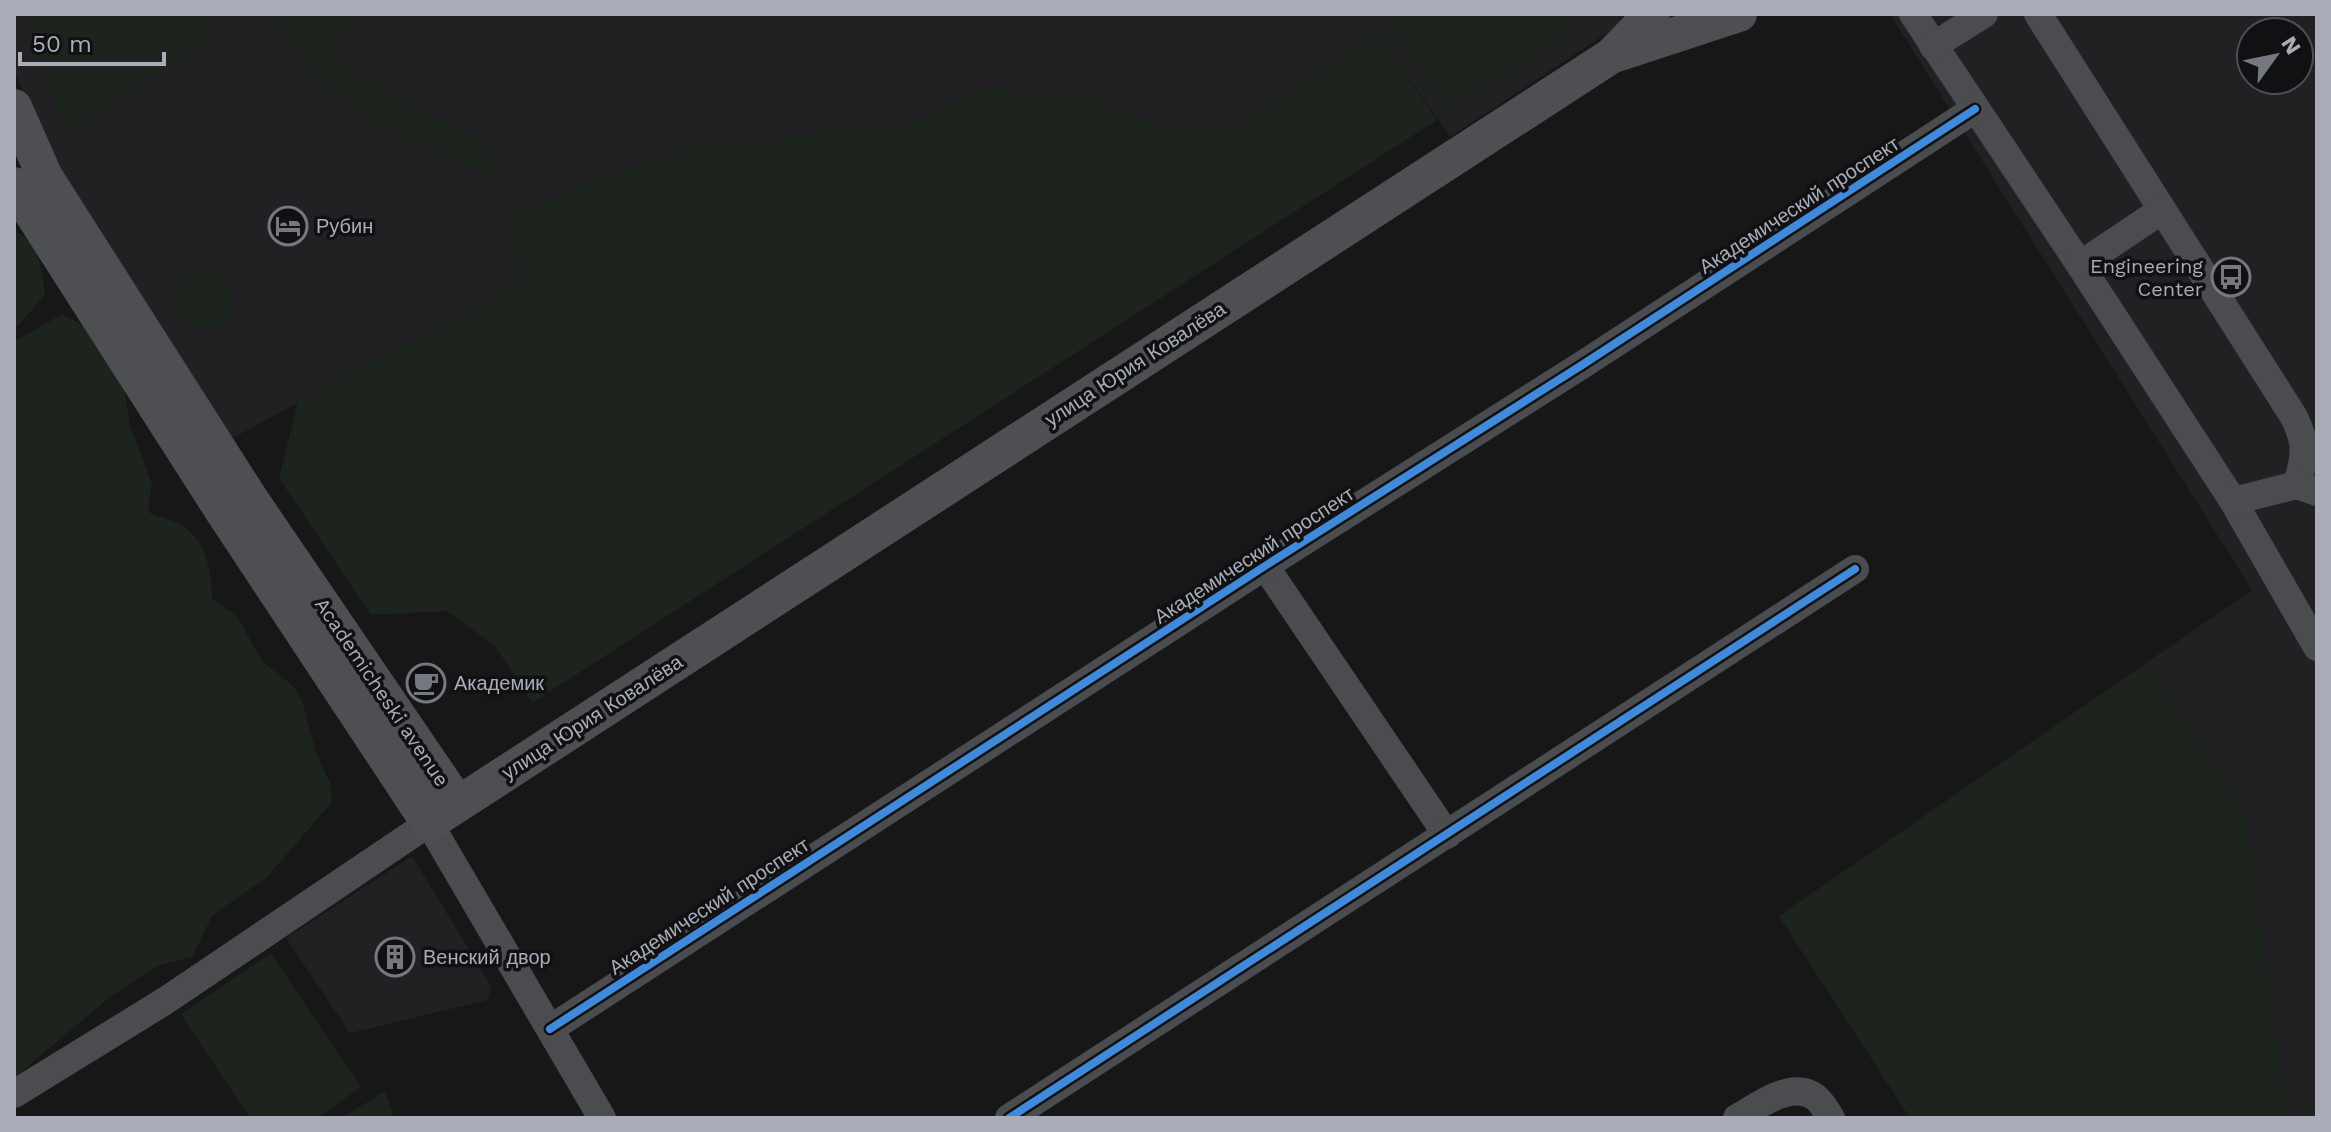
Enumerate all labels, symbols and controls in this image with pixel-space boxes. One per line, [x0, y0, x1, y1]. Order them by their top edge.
scale bar [20, 16, 164, 66]
north arrow [2235, 16, 2315, 96]
text: 50 m [32, 30, 92, 58]
text: N [2276, 32, 2306, 59]
street label: Академический проспект [1694, 131, 1904, 279]
hotel icon: Рубин [267, 205, 309, 247]
place label: Рубин [316, 214, 373, 238]
place label: Engineering Center [2090, 254, 2203, 301]
bus stop icon: Engineering Center [2210, 256, 2252, 298]
street label: улица Юрия Ковалёва [1040, 296, 1231, 431]
street label: Академический проспект [1149, 481, 1359, 629]
street label: Academicheski avenue [310, 593, 454, 791]
street label: улица Юрия Ковалёва [497, 649, 688, 784]
cafe icon: Академик [405, 662, 447, 704]
place label: Академик [454, 671, 544, 695]
street label: Академический проспект [604, 832, 814, 980]
building icon: Венский двор [374, 936, 416, 978]
place label: Венский двор [423, 945, 551, 969]

